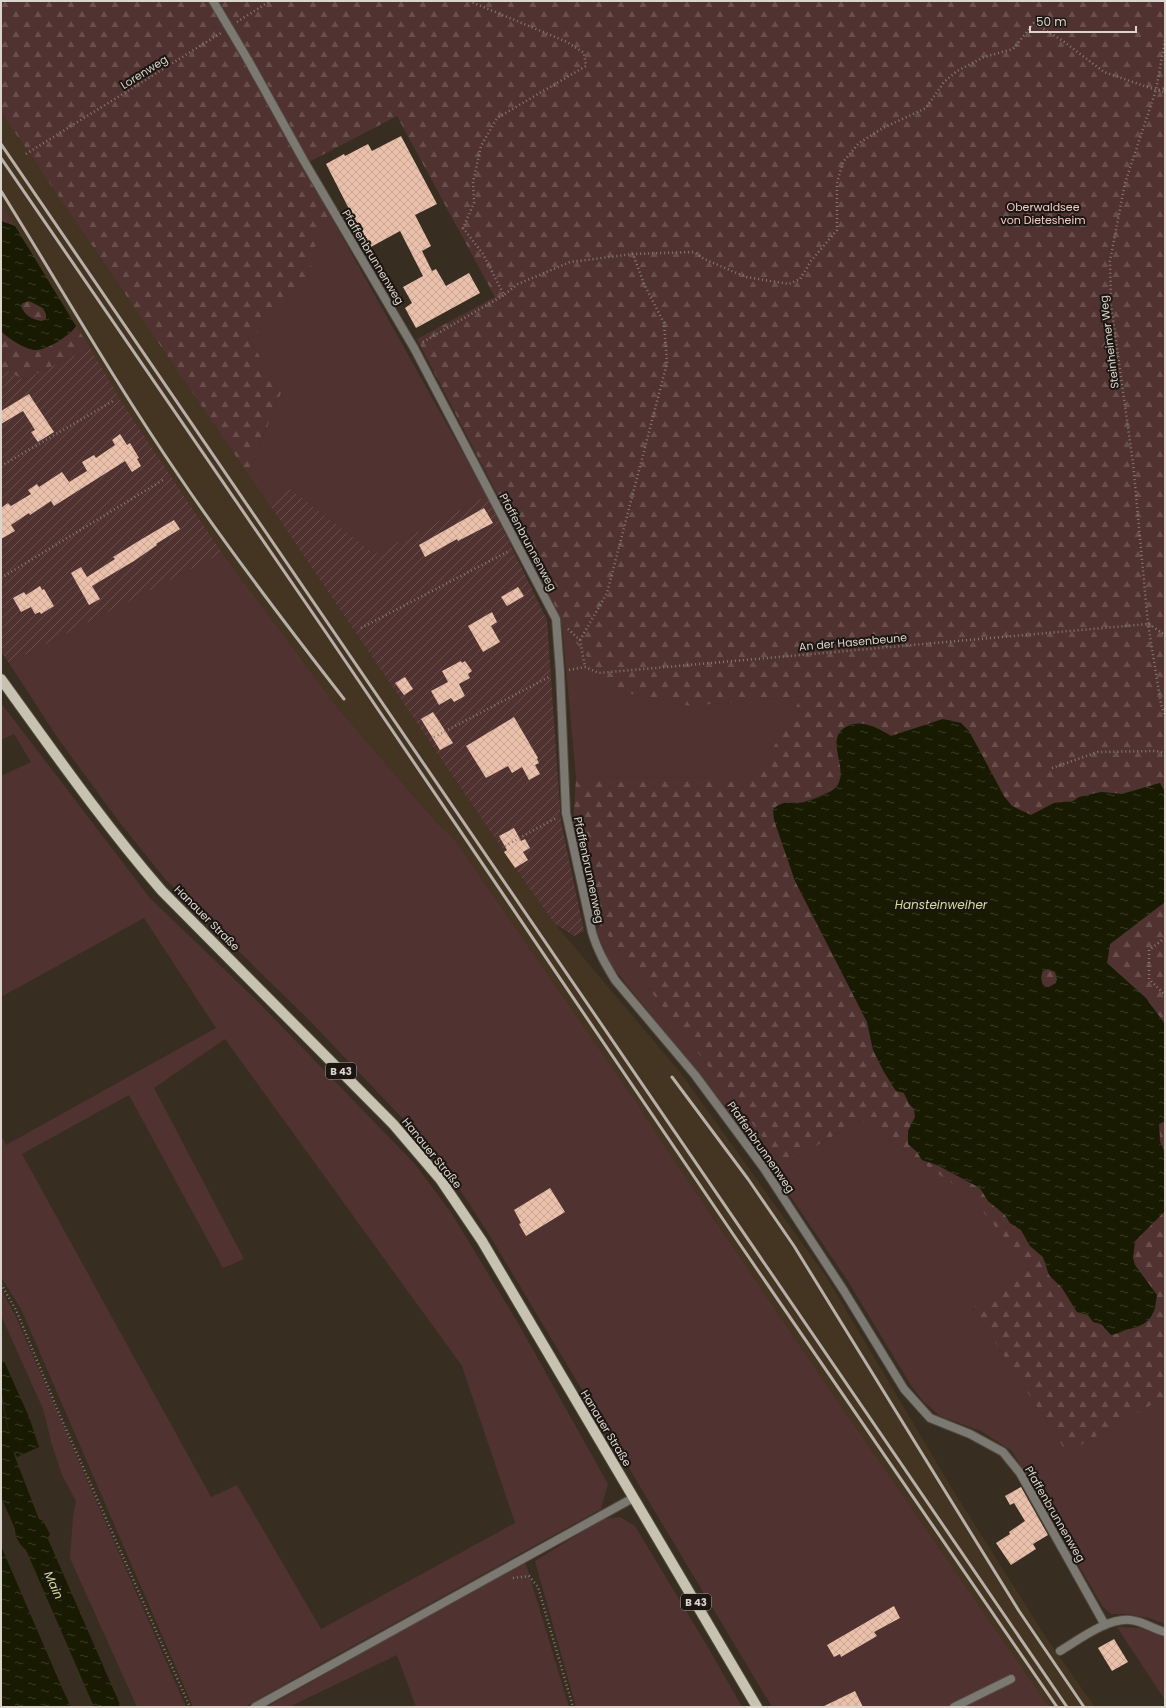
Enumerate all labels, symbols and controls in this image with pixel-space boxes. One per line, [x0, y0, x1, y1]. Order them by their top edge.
scale bar [1030, 8, 1136, 34]
text: 50 m [1036, 13, 1067, 30]
street label: Lorenweg [117, 51, 171, 93]
park label: Oberwaldsee von Dietesheim [1001, 199, 1085, 228]
street label: Pfaffenbrunnenweg [338, 206, 408, 308]
street label: Steinheimer Weg [1095, 294, 1123, 390]
street label: Pfaffenbrunnenweg [496, 490, 560, 594]
street label: An der Hasenbeune [798, 629, 908, 655]
street label: Pfaffenbrunnenweg [570, 815, 608, 925]
street label: Hanauer Straße [171, 882, 243, 954]
water label: Hansteinweiher [895, 896, 988, 913]
road number: B 43 [326, 1063, 356, 1079]
street label: Pfaffenbrunnenweg [723, 1098, 799, 1196]
street label: Hanauer Straße [398, 1114, 466, 1192]
street label: Hanauer Straße [577, 1387, 635, 1469]
street label: Pfaffenbrunnenweg [1021, 1463, 1089, 1565]
water label: Main [40, 1568, 68, 1602]
road number: B 43 [681, 1594, 711, 1610]

